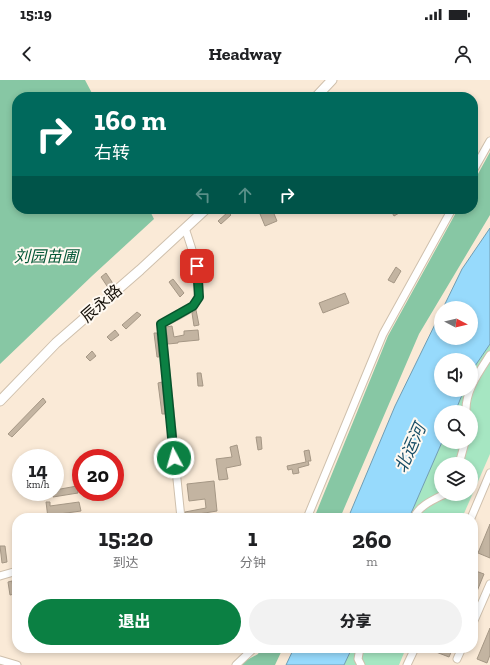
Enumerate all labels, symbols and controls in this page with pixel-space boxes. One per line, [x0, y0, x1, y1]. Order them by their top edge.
text: 15:19 [20, 5, 52, 23]
icon: back [16, 43, 38, 65]
text: Headway [208, 43, 282, 65]
icon: person [452, 43, 474, 65]
text: 160 m [94, 104, 166, 137]
icon: right [28, 108, 80, 160]
text: 右转 [94, 142, 130, 164]
icon: left [192, 184, 214, 206]
icon: ahead [234, 184, 256, 206]
icon: right [276, 184, 298, 206]
park label: 刘园苗圃 [14, 247, 80, 266]
pin [180, 249, 214, 283]
icon: arrive [186, 255, 208, 277]
street label: 辰永路 [77, 280, 126, 326]
north arrow [434, 301, 478, 345]
map controls [434, 301, 478, 501]
button: sound [434, 353, 478, 397]
button: search [434, 405, 478, 449]
water label: 北运河 [390, 418, 431, 475]
position arrow [153, 437, 195, 479]
speed limit sign: 20 [72, 449, 124, 501]
button: layers [434, 457, 478, 501]
text: 14 [28, 458, 48, 482]
text: km/h [27, 479, 49, 491]
text: 15:20 [98, 523, 153, 552]
text: 1 [248, 523, 258, 552]
text: 260 [352, 525, 392, 554]
text: m [366, 554, 377, 569]
text: 到达 [113, 555, 139, 570]
text: 分钟 [240, 555, 266, 570]
button: 退出 [28, 599, 241, 645]
button: 分享 [249, 599, 462, 645]

